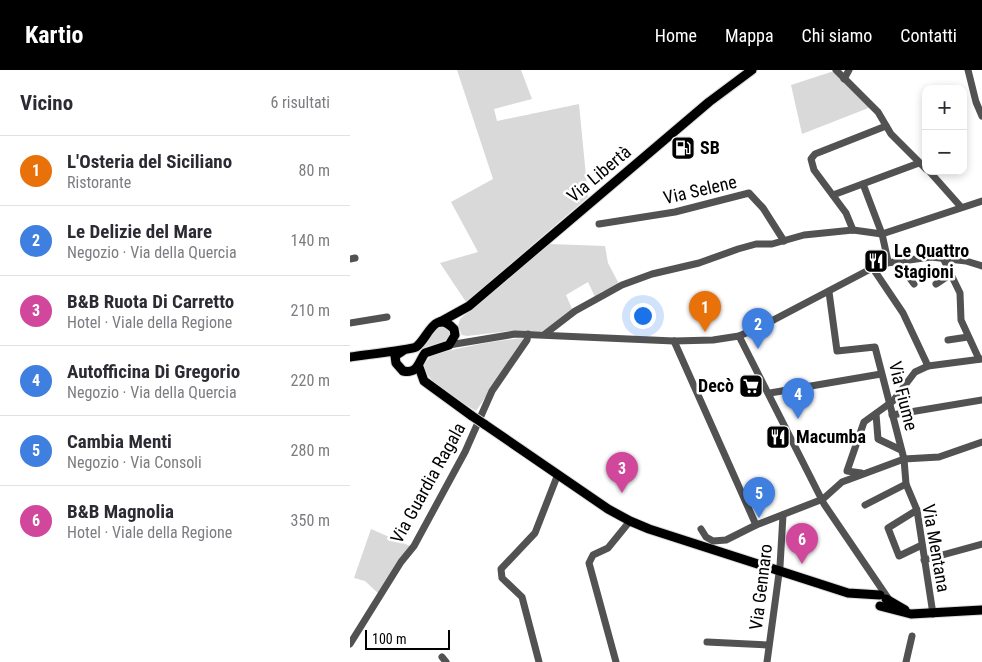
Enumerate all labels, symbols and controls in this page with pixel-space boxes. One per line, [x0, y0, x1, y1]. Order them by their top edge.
text: Kartio [25, 21, 83, 49]
text: Home [655, 25, 697, 46]
text: Mappa [725, 25, 774, 46]
text: Chi siamo [802, 25, 872, 46]
text: Contatti [900, 25, 957, 46]
map controls [922, 85, 967, 175]
button: + [922, 85, 967, 130]
text: Vicino [20, 91, 73, 115]
text: 6 risultati [270, 93, 330, 112]
button: − [922, 130, 967, 175]
fuel station icon: SB [670, 135, 696, 161]
place label: SB [700, 137, 720, 158]
street label: Via Libertà [562, 141, 635, 206]
text: L'Osteria del Siciliano [67, 150, 232, 173]
text: 1 [32, 161, 40, 180]
text: 80 m [298, 161, 330, 180]
street label: Via Selene [661, 171, 739, 208]
text: Ristorante [67, 173, 131, 192]
text: Le Delizie del Mare [67, 220, 212, 243]
text: 2 [32, 231, 40, 250]
text: 140 m [291, 231, 330, 250]
place label: Le Quattro Stagioni [894, 240, 969, 282]
text: Negozio · Via della Quercia [67, 243, 237, 262]
restaurant icon: Le Quattro Stagioni [863, 248, 889, 274]
text: B&B Ruota Di Carretto [67, 290, 234, 313]
pin: 1 [689, 291, 721, 332]
text: 3 [32, 301, 40, 320]
text: 210 m [291, 301, 330, 320]
your location [630, 303, 656, 329]
pin: 2 [742, 308, 774, 349]
text: Hotel · Viale della Regione [67, 313, 232, 332]
street label: Via Fiume [885, 359, 922, 433]
text: Autofficina Di Gregorio [67, 360, 240, 383]
text: 4 [32, 371, 40, 390]
text: 220 m [291, 371, 330, 390]
supermarket icon: Decò [738, 373, 764, 399]
place label: Decò [698, 375, 734, 396]
pin: 4 [782, 378, 814, 419]
text: Negozio · Via della Quercia [67, 383, 237, 402]
street label: Via Guardia Ragala [386, 419, 469, 547]
restaurant icon: Macumba [765, 424, 791, 450]
place label: Macumba [796, 426, 866, 447]
text: Cambia Menti [67, 430, 172, 453]
text: 5 [32, 441, 40, 460]
text: 280 m [291, 441, 330, 460]
pin: 3 [606, 452, 638, 493]
text: Negozio · Via Consoli [67, 453, 202, 472]
pin: 5 [743, 477, 775, 518]
text: B&B Magnolia [67, 500, 174, 523]
street label: Via Mentana [918, 502, 955, 594]
text: 6 [32, 511, 40, 530]
text: 350 m [291, 511, 330, 530]
text: Hotel · Viale della Regione [67, 523, 232, 542]
pin: 6 [786, 523, 818, 564]
street label: Via Gennaro [745, 543, 776, 631]
scale bar [365, 627, 450, 650]
text: 100 m [372, 631, 407, 647]

